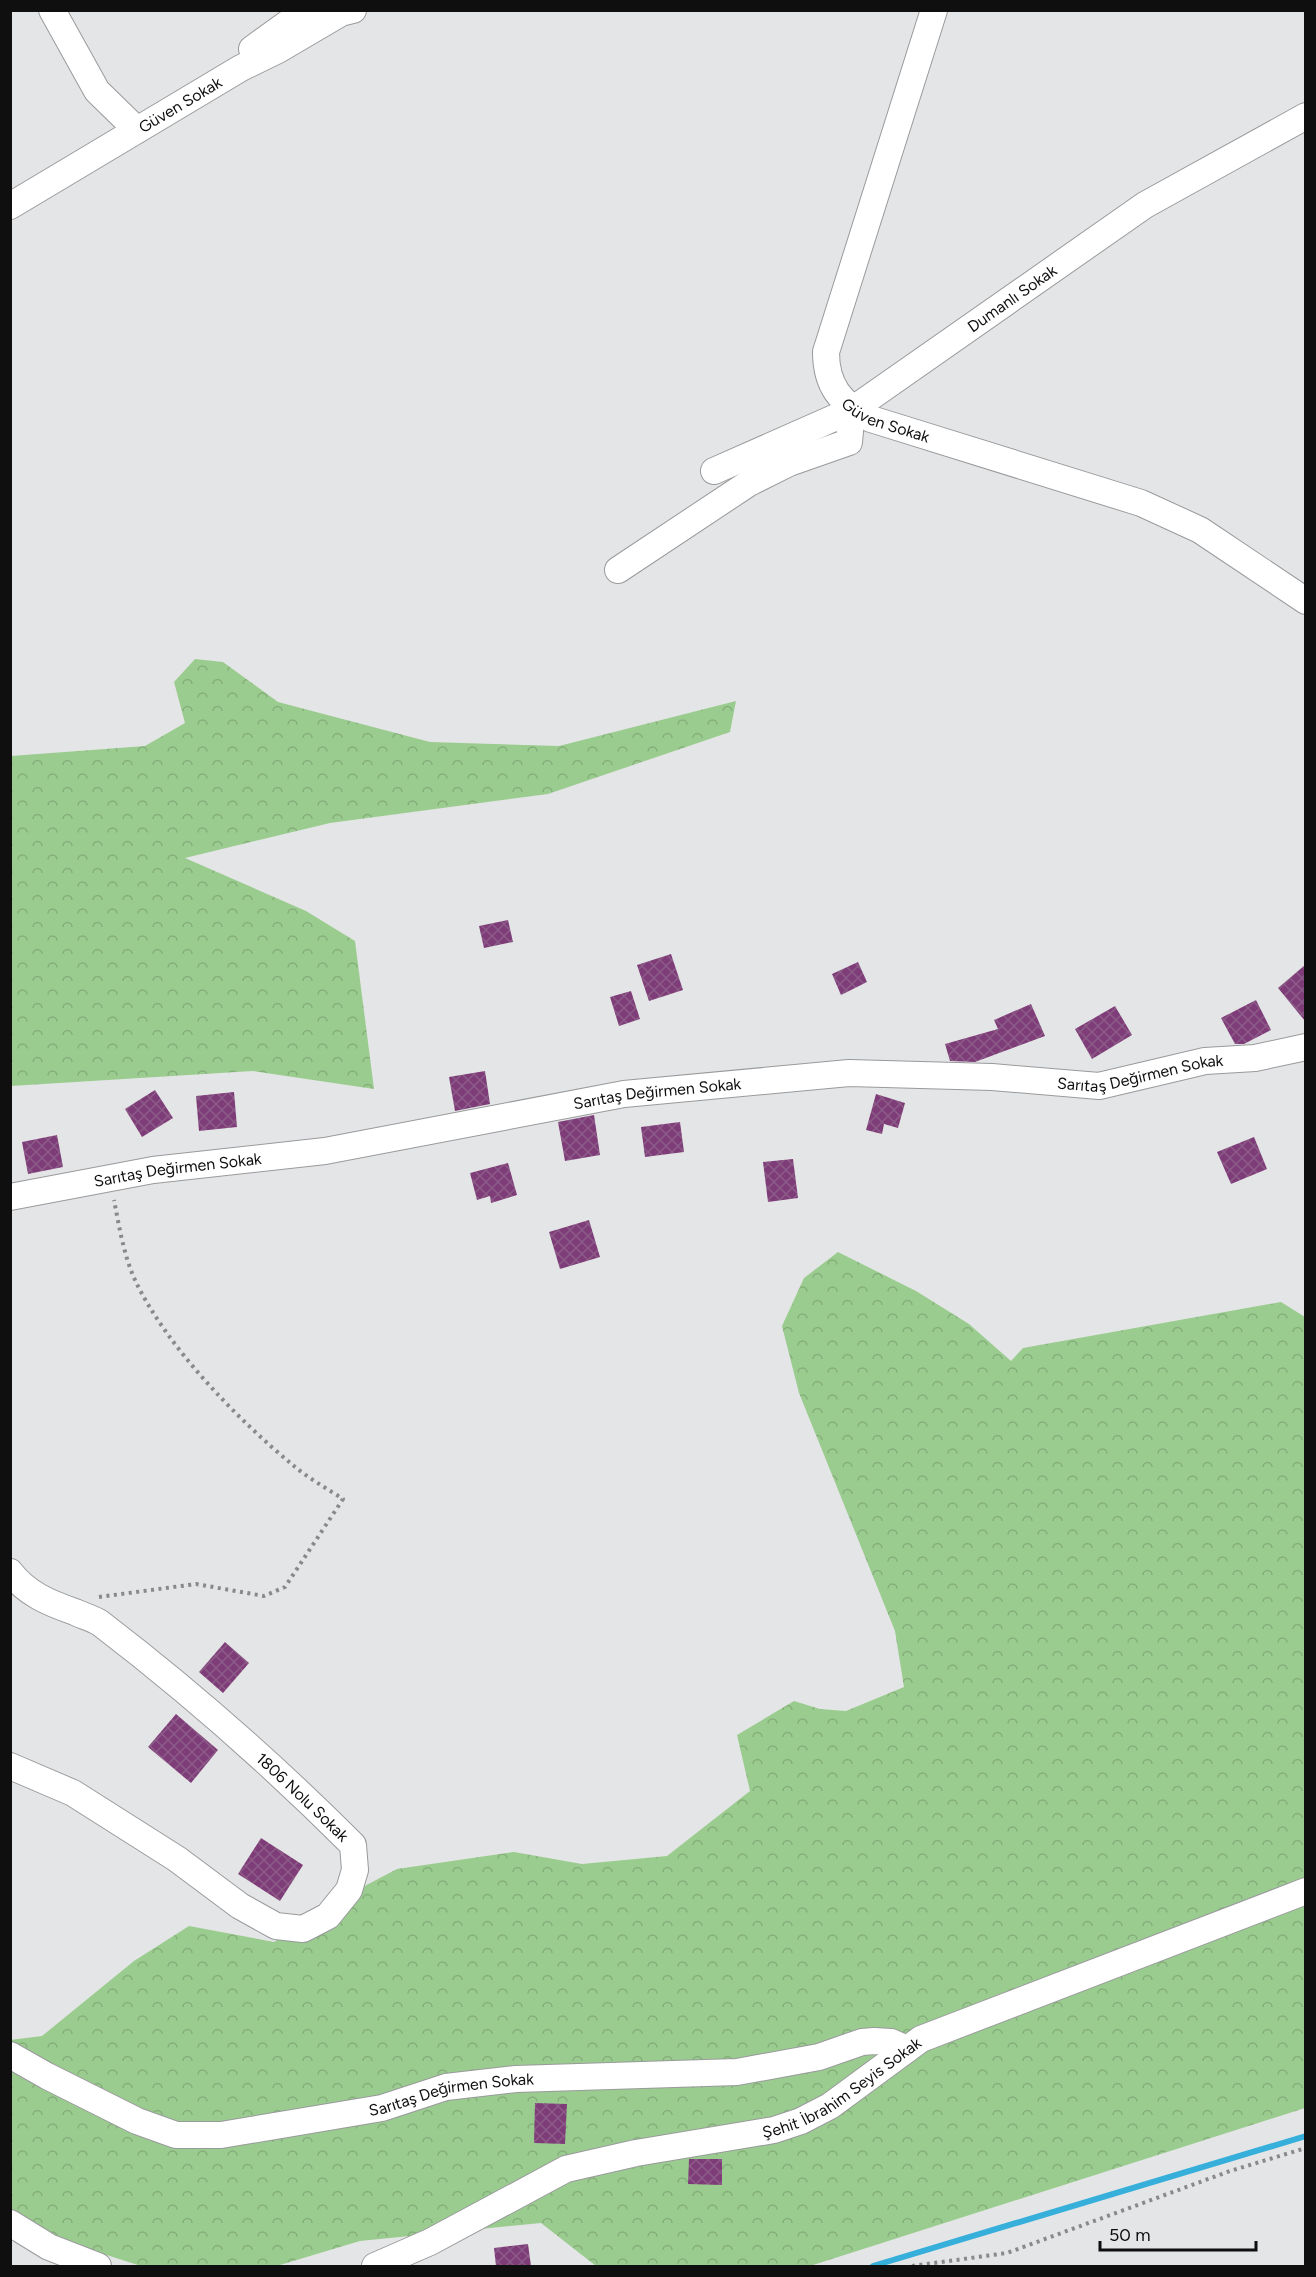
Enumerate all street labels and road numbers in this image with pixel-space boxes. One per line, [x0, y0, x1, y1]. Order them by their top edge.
street label: Güven Sokak [135, 73, 225, 137]
street label: Dumanlı Sokak [964, 261, 1061, 336]
street label: Güven Sokak [838, 394, 932, 447]
street label: Sarıtaş Değirmen Sokak [1056, 1051, 1224, 1096]
street label: Sarıtaş Değirmen Sokak [572, 1074, 742, 1113]
street label: Sarıtaş Değirmen Sokak [92, 1149, 263, 1191]
street label: 1806 Nolu Sokak [252, 1749, 353, 1846]
street label: Şehit İbrahim Seyis Sokak [761, 2033, 925, 2142]
street label: Sarıtaş Değirmen Sokak [367, 2069, 534, 2120]

